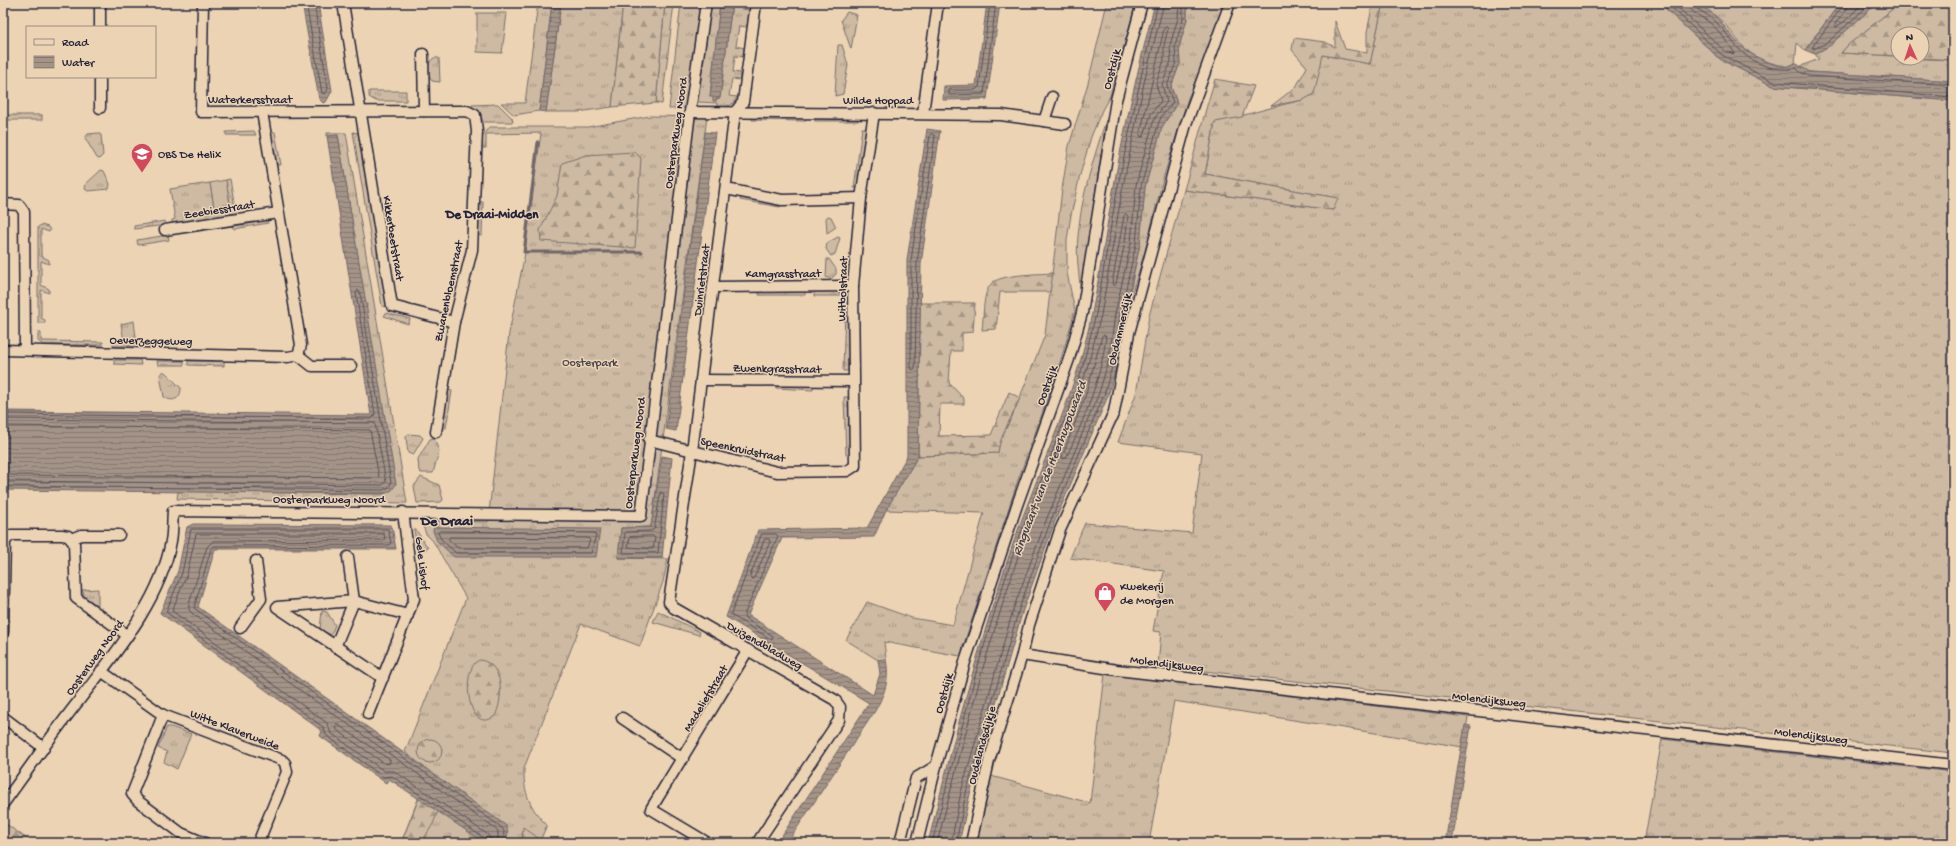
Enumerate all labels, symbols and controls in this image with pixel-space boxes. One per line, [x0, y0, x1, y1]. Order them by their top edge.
legend [26, 26, 156, 78]
north arrow [1890, 26, 1930, 66]
text: N [1906, 32, 1913, 44]
text: Road [62, 37, 89, 51]
street label: Oostdijk [1101, 46, 1125, 91]
text: Water [62, 57, 96, 71]
street label: Oosterparkweg Noord [662, 76, 692, 190]
street label: Waterkersstraat [208, 94, 293, 108]
street label: Wilde Hoppad [843, 95, 914, 109]
school or university icon: OBS De Helix [129, 141, 155, 174]
place label: OBS De Helix [158, 149, 222, 163]
street label: Kikkerbeetstraat [378, 195, 406, 283]
street label: Zeebiesstraat [183, 198, 257, 223]
district label: De Draai-Midden [445, 208, 539, 223]
street label: Zwanenbloemstraat [432, 238, 468, 343]
street label: Duinrietstraat [692, 243, 714, 318]
street label: Witbolstraat [836, 255, 852, 322]
street label: Kamgrasstraat [745, 268, 822, 282]
street label: Obdammerdijk [1106, 291, 1136, 367]
street label: Oeverzeggeweg [109, 334, 193, 350]
park label: Oosterpark [562, 357, 619, 371]
street label: Zwenkgrasstraat [733, 362, 822, 378]
street label: Oostdijk [1034, 362, 1062, 407]
water label: Ringvaart van de Heerhugowaard [1010, 378, 1091, 558]
street label: Oosterparkweg Noord [622, 396, 650, 510]
street label: Speenkruidstraat [699, 435, 787, 467]
street label: Oosterparkweg Noord [273, 494, 386, 508]
district label: De Draai [419, 514, 473, 531]
street label: Gele Lishof [411, 536, 431, 592]
shop icon: Kwekerij de Morgen [1092, 580, 1118, 613]
place label: Kwekerij de Morgen [1120, 581, 1174, 609]
street label: Oosterweg Noord [64, 617, 128, 699]
street label: Duizendbladweg [723, 619, 805, 674]
street label: Molendijksweg [1129, 654, 1205, 676]
street label: Madeliefstraat [681, 662, 733, 735]
street label: Oostdijk [933, 670, 958, 715]
street label: Molendijksweg [1451, 690, 1527, 712]
street label: Oudelandsdijkje [966, 704, 1000, 786]
street label: Witte Klaverweide [188, 707, 282, 755]
street label: Molendijksweg [1773, 726, 1849, 748]

